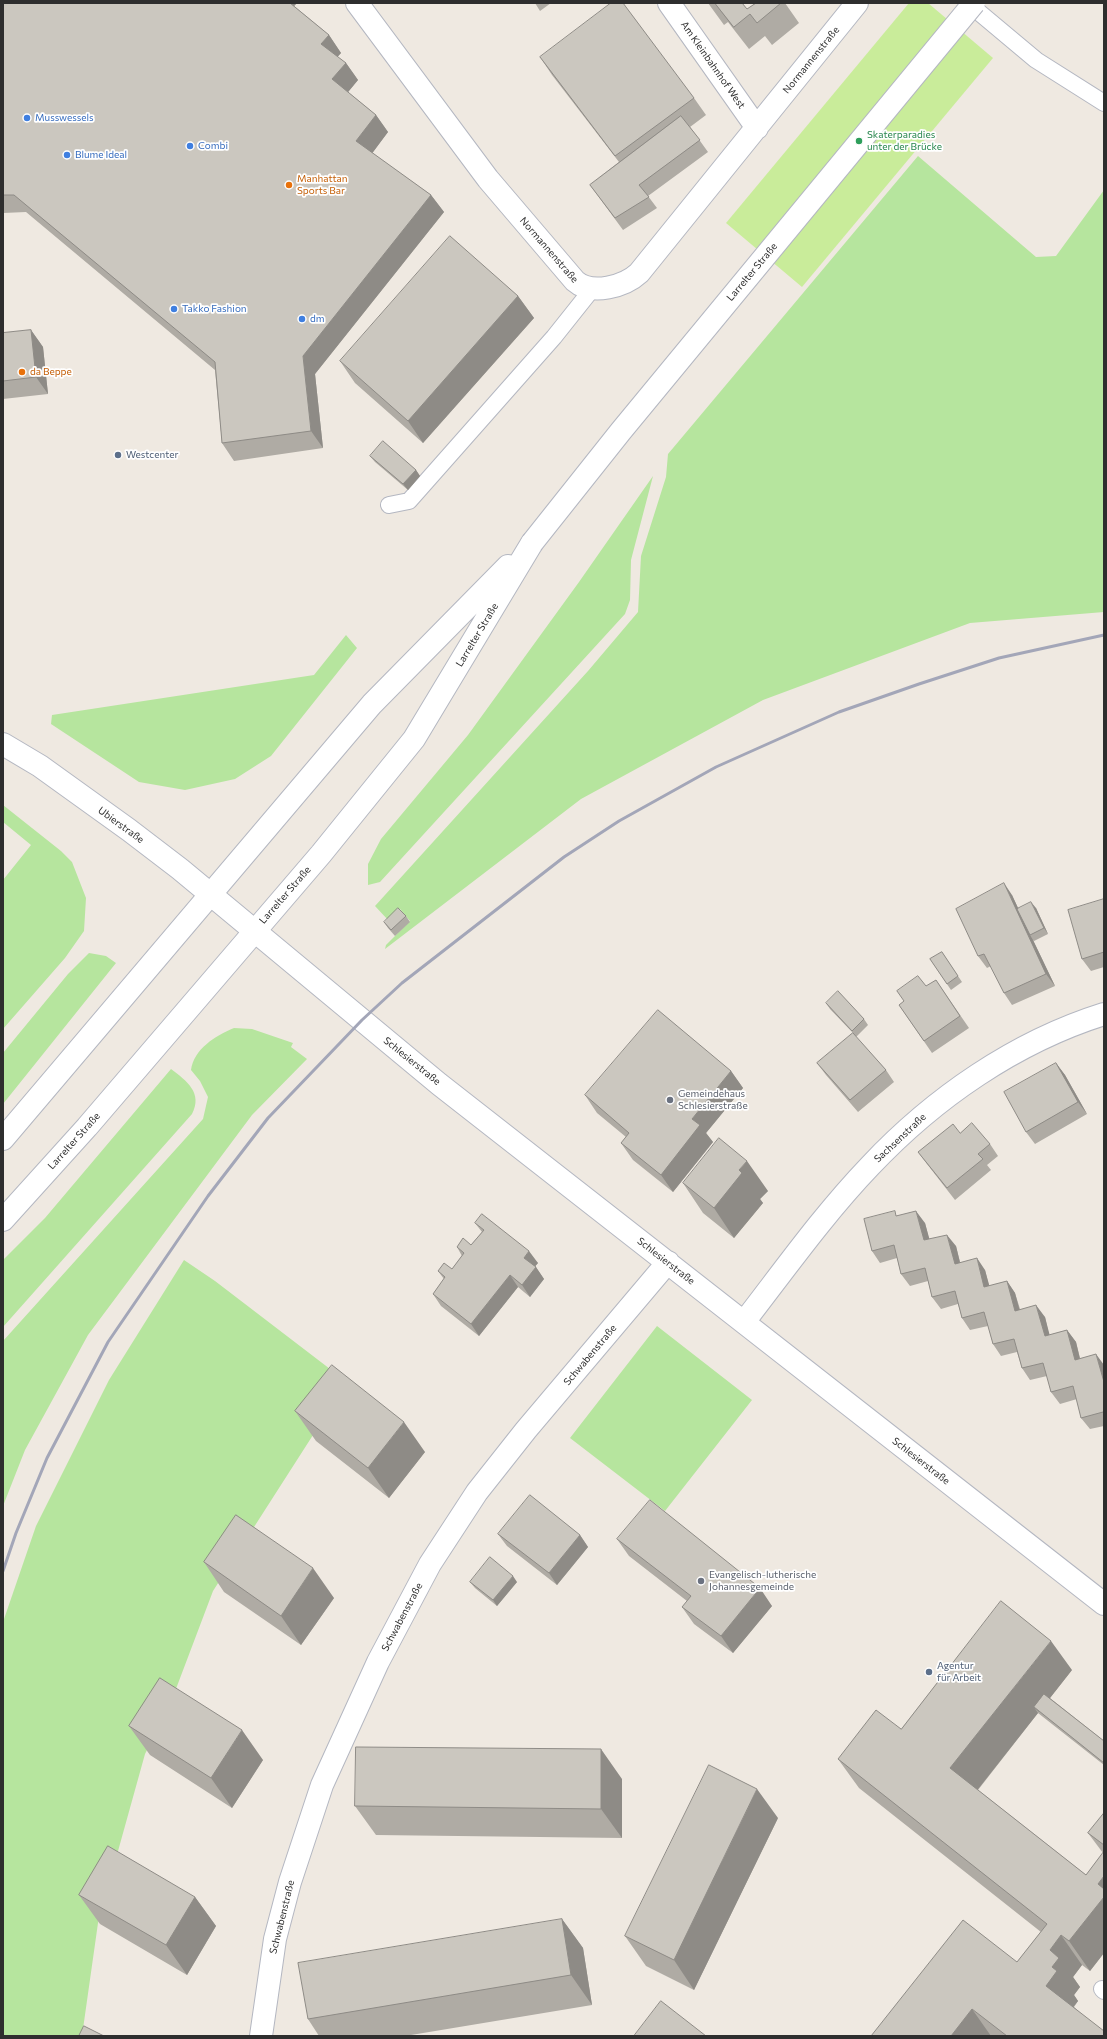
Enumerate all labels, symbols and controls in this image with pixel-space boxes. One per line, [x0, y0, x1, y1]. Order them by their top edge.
street label: Am Kleinbahnhof West [678, 19, 748, 111]
street label: Normannenstraße [780, 24, 842, 96]
place label: Musswessels [35, 112, 94, 124]
marker: Musswessels [22, 113, 32, 123]
place label: Skaterparadies unter der Brücke [867, 129, 942, 152]
marker: Skaterparadies unter der Brücke [854, 136, 864, 146]
place label: Combi [198, 140, 228, 152]
marker: Combi [185, 141, 195, 151]
place label: Blume Ideal [75, 149, 127, 161]
marker: Blume Ideal [62, 150, 72, 160]
place label: Manhattan Sports Bar [297, 173, 348, 196]
marker: Manhattan Sports Bar [284, 180, 294, 190]
street label: Normannenstraße [517, 215, 581, 285]
street label: Larrelter Straße [724, 241, 780, 303]
place label: Takko Fashion [182, 303, 247, 315]
marker: Takko Fashion [169, 304, 179, 314]
place label: dm [310, 313, 324, 325]
marker: dm [297, 314, 307, 324]
place label: da Beppe [30, 366, 72, 378]
marker: da Beppe [17, 367, 27, 377]
place label: Westcenter [126, 449, 179, 461]
marker: Westcenter [113, 450, 123, 460]
street label: Larrelter Straße [453, 601, 501, 669]
street label: Ubierstraße [96, 804, 146, 846]
street label: Larrelter Straße [257, 864, 313, 926]
street label: Schlesierstraße [381, 1034, 443, 1088]
place label: Gemeindehaus Schlesierstraße [678, 1088, 748, 1112]
marker: Gemeindehaus Schlesierstraße [665, 1095, 675, 1105]
street label: Larrelter Straße [45, 1110, 103, 1172]
street label: Sachsenstraße [872, 1111, 928, 1165]
street label: Schlesierstraße [635, 1235, 697, 1287]
street label: Schwabenstraße [561, 1322, 619, 1388]
street label: Schlesierstraße [890, 1435, 952, 1487]
place label: Evangelisch-lutherische Johannesgemeinde [709, 1569, 816, 1592]
marker: Evangelisch-lutherische Johannesgemeinde [696, 1576, 706, 1586]
street label: Schwabenstraße [379, 1581, 425, 1653]
place label: Agentur für Arbeit [937, 1660, 981, 1684]
marker: Agentur für Arbeit [924, 1667, 934, 1677]
street label: Schwabenstraße [267, 1879, 297, 1955]

